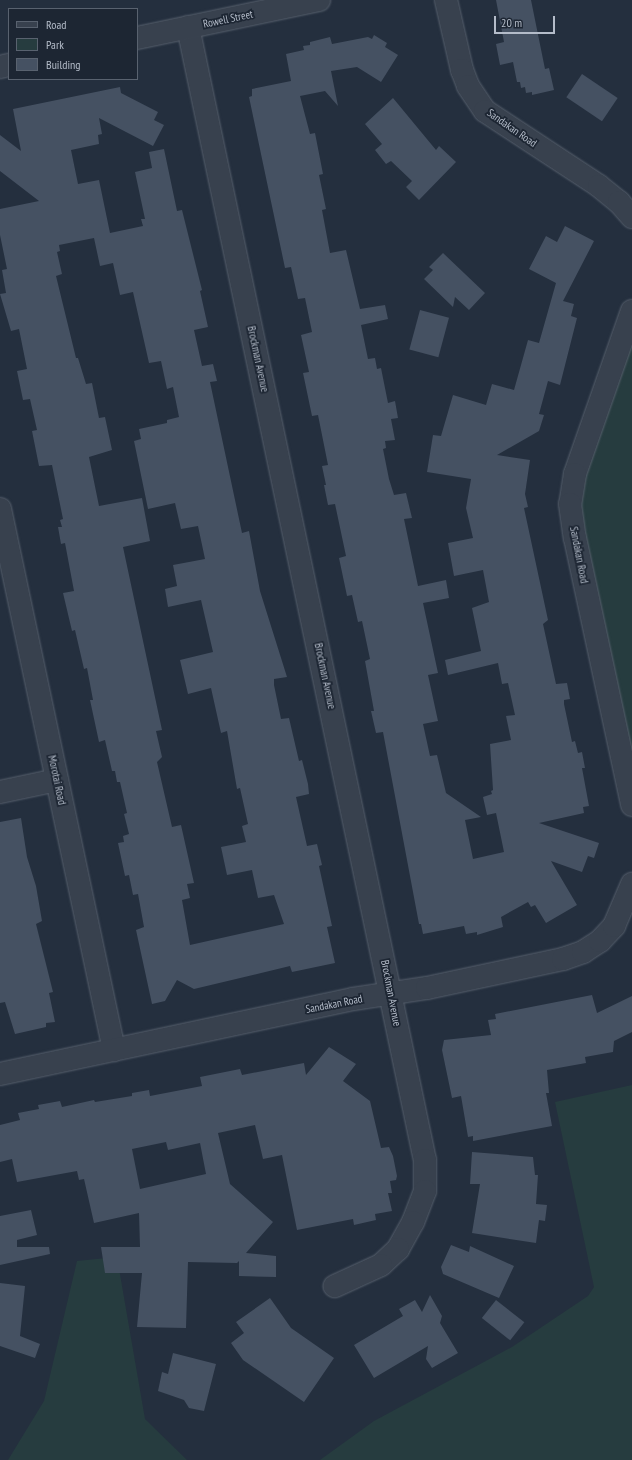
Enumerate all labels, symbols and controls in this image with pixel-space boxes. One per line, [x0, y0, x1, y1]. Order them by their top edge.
street label: Rowell Street [202, 7, 254, 31]
legend [8, 8, 138, 80]
scale bar [496, 8, 557, 34]
text: 20 m [501, 15, 522, 30]
text: Road [46, 17, 66, 32]
text: Park [46, 37, 64, 52]
text: Building [46, 57, 81, 72]
street label: Sandakan Road [485, 106, 539, 150]
street label: Brockman Avenue [245, 325, 271, 393]
street label: Sandakan Road [567, 525, 591, 585]
street label: Brockman Avenue [312, 642, 338, 710]
street label: Morotai Road [45, 754, 69, 806]
street label: Brockman Avenue [378, 959, 404, 1027]
street label: Sandakan Road [304, 992, 364, 1016]

